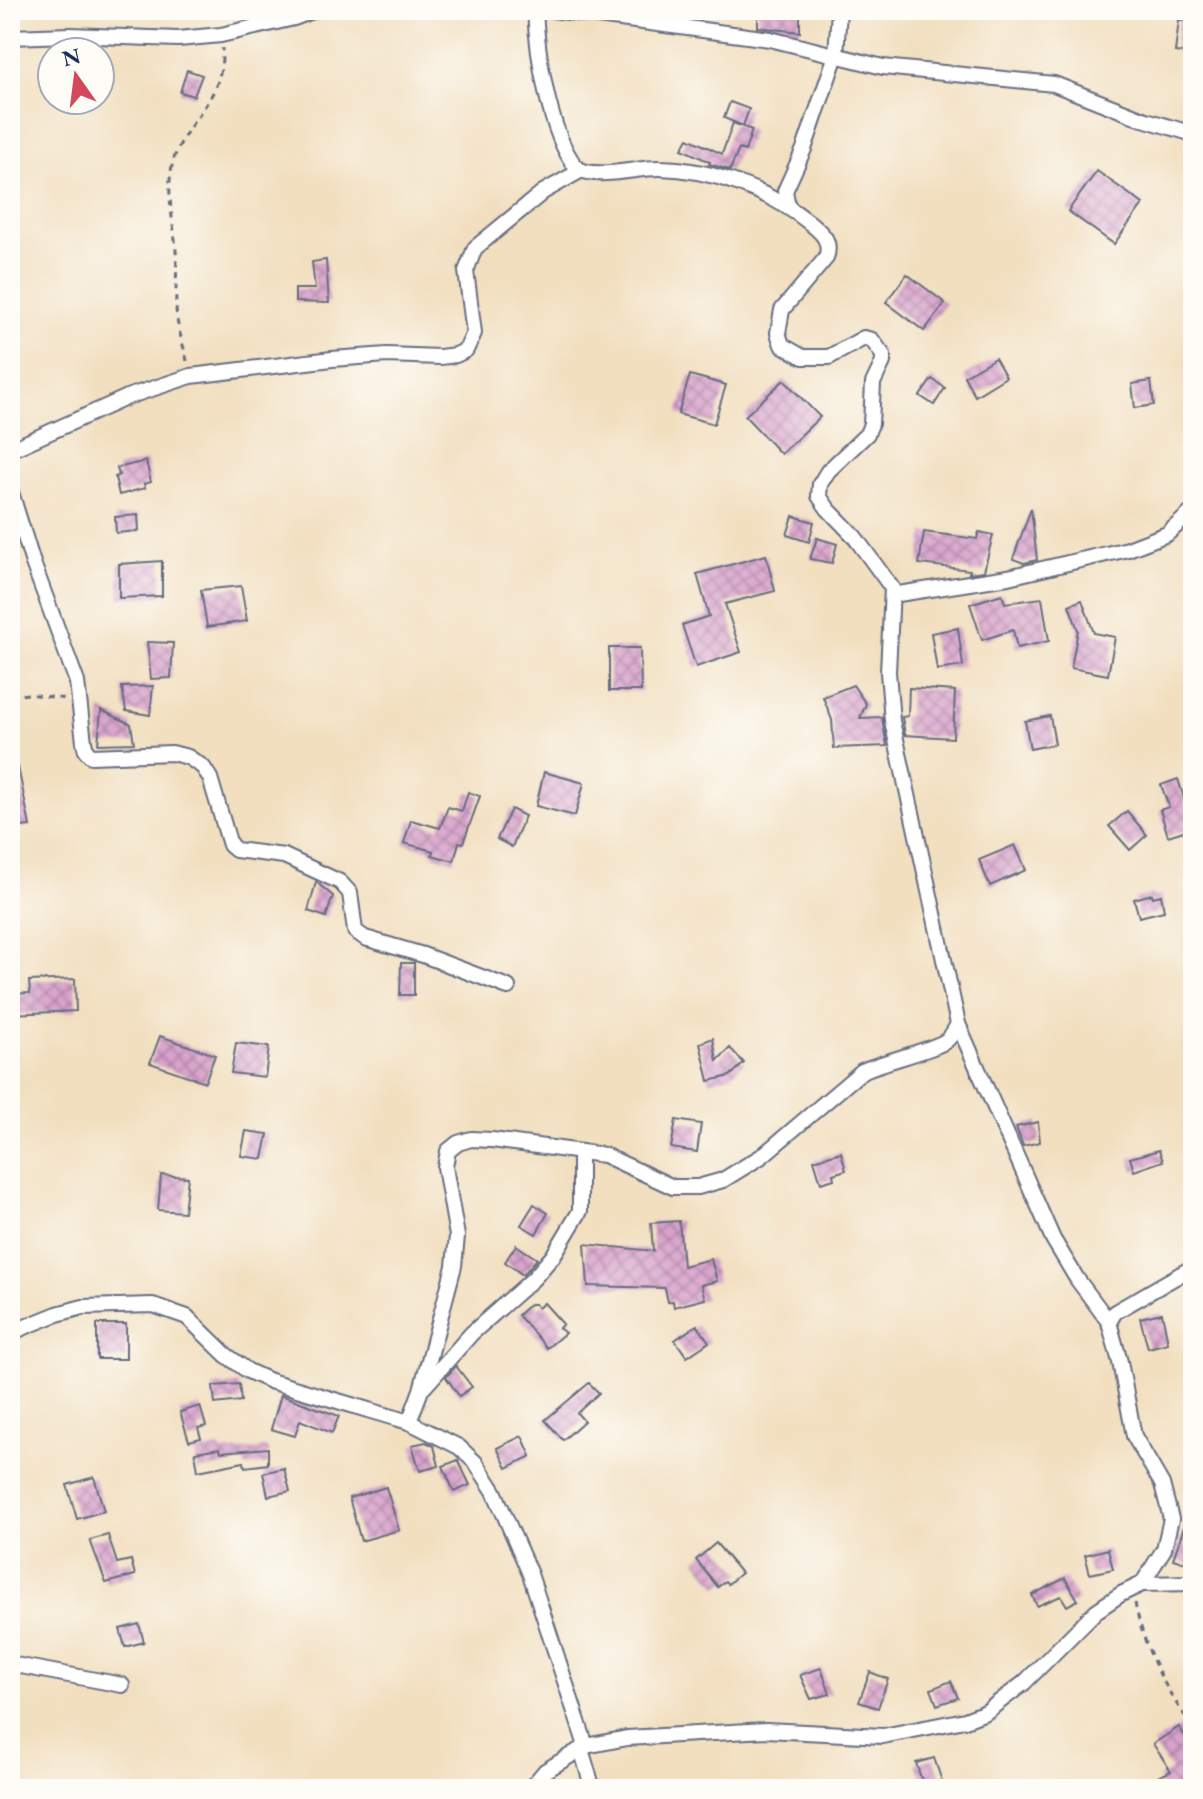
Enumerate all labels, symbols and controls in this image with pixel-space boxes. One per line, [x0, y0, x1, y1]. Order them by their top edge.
north arrow [36, 36, 116, 116]
text: N [59, 41, 84, 73]

